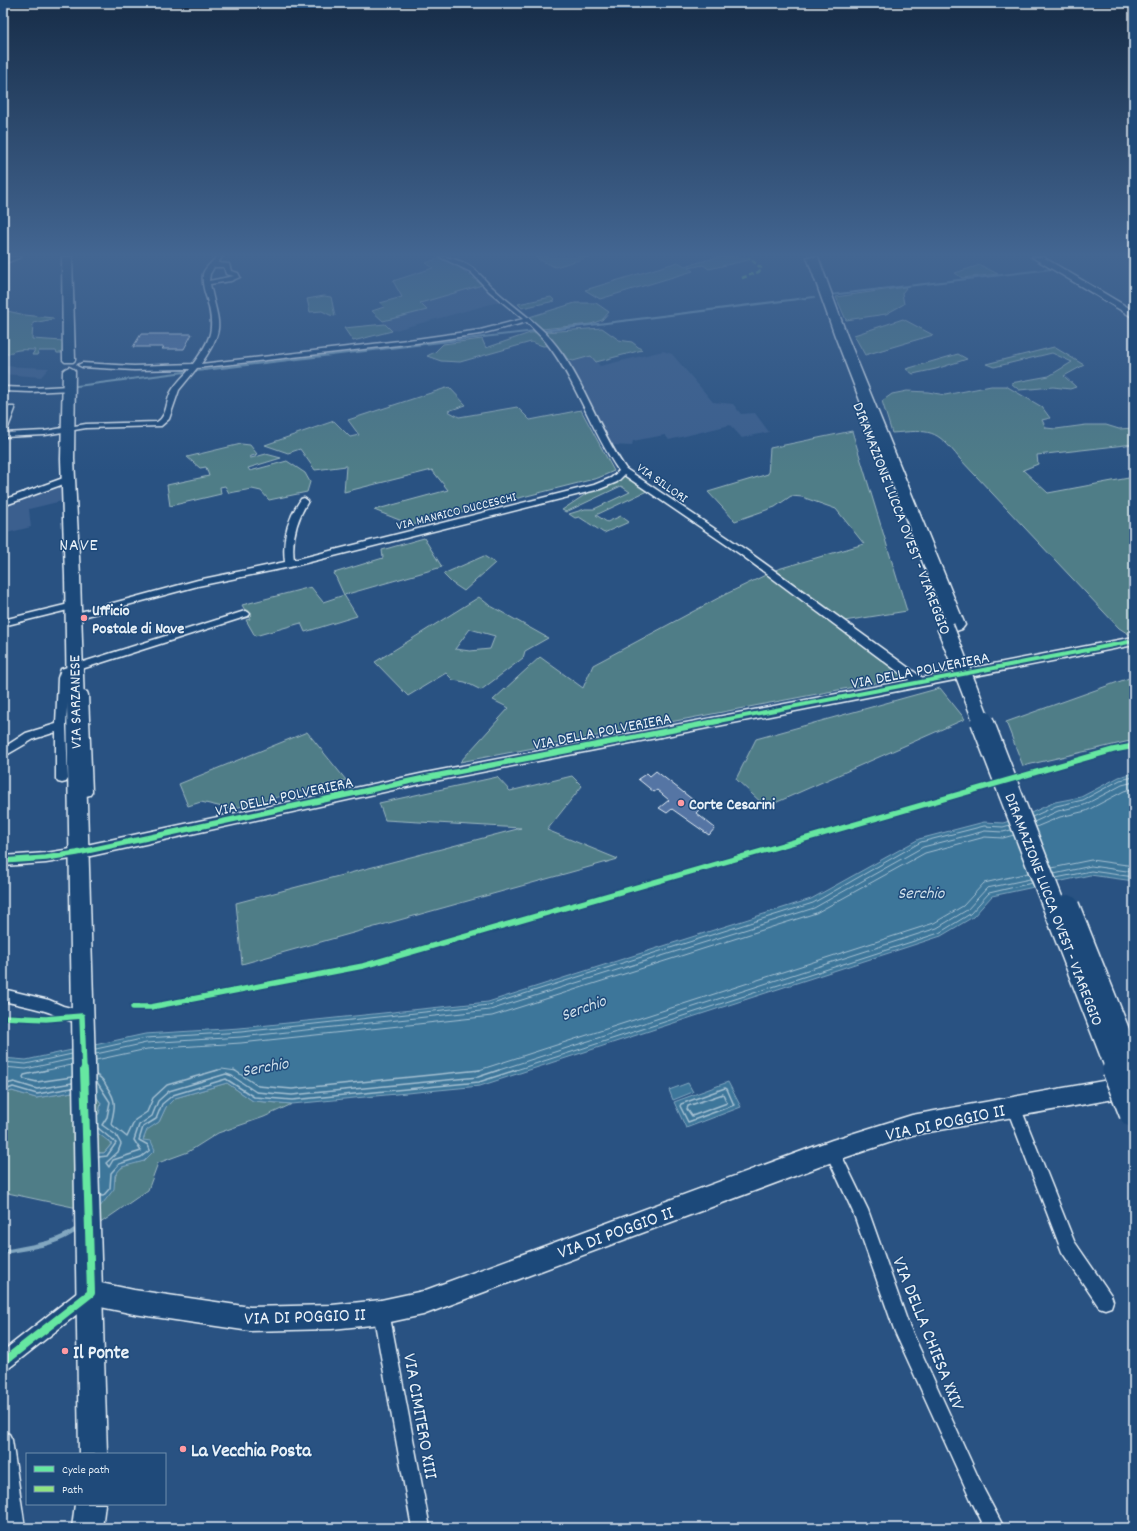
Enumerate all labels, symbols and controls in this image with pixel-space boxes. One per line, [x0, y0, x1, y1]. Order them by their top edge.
street label: DIRAMAZIONE LUCCA OVEST - VIAREGGIO [846, 399, 956, 639]
street label: VIA SILLORI [632, 459, 691, 509]
street label: VIA MANRICO DUCCESCHI [394, 488, 519, 537]
district label: NAVE [59, 534, 99, 559]
place label: Ufficio Postale di Nave [92, 600, 184, 641]
marker: Ufficio Postale di Nave [79, 613, 89, 623]
street label: VIA DELLA POLVERIERA [849, 647, 992, 696]
street label: VIA SARZANESE [64, 654, 89, 749]
street label: VIA DELLA POLVERIERA [531, 708, 674, 757]
street label: VIA DELLA POLVERIERA [213, 772, 356, 823]
street label: DIRAMAZIONE LUCCA OVEST - VIAREGGIO [998, 790, 1108, 1030]
place label: Corte Cesarini [689, 794, 775, 817]
marker: Corte Cesarini [676, 798, 686, 808]
water label: Serchio [898, 883, 946, 907]
water label: Serchio [558, 990, 611, 1029]
water label: Serchio [240, 1053, 292, 1085]
street label: VIA DI POGGIO II [884, 1099, 1008, 1150]
street label: VIA DI POGGIO II [555, 1201, 678, 1268]
street label: VIA DELLA CHIESA XXIV [884, 1253, 970, 1415]
street label: VIA DI POGGIO II [244, 1303, 366, 1334]
place label: Il Ponte [73, 1341, 129, 1368]
marker: Il Ponte [60, 1346, 70, 1356]
street label: VIA CIMITERO XIII [394, 1352, 443, 1482]
place label: La Vecchia Posta [191, 1439, 312, 1466]
marker: La Vecchia Posta [178, 1444, 188, 1454]
legend [26, 1453, 166, 1505]
text: Cycle path [62, 1462, 110, 1479]
text: Path [62, 1482, 83, 1499]

